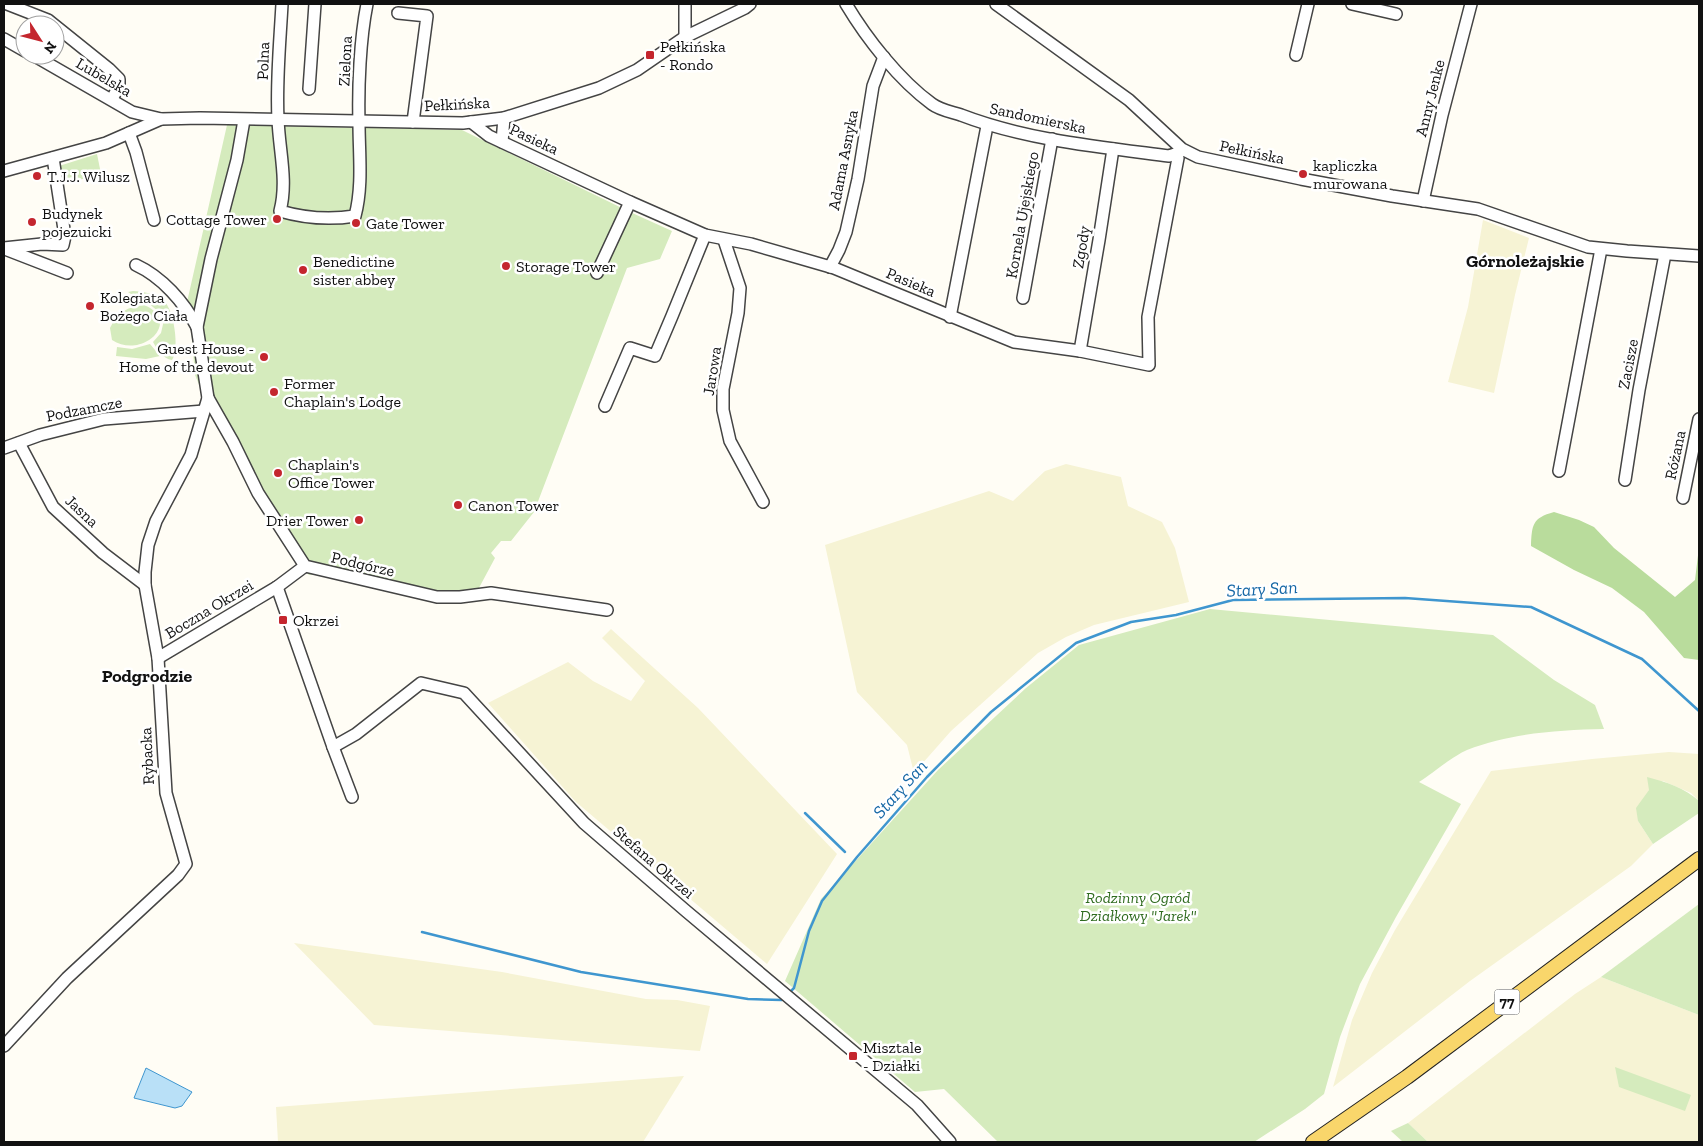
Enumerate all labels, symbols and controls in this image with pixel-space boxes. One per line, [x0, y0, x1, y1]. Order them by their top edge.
north arrow [15, 15, 65, 65]
street label: Zielona [334, 35, 356, 87]
place label: Pełkińska - Rondo [660, 37, 726, 74]
text: N [40, 38, 60, 57]
street label: Polna [253, 41, 273, 80]
marker: Pełkińska - Rondo [644, 49, 656, 61]
street label: Lubelska [73, 54, 135, 101]
street label: Anny Jenke [1411, 58, 1449, 138]
street label: Pełkińska [424, 93, 491, 115]
street label: Sandomierska [988, 99, 1088, 138]
street label: Adama Asnyka [824, 108, 862, 212]
street label: Pasieka [506, 119, 562, 159]
street label: Pełkińska [1218, 136, 1286, 168]
street label: Kornela Ujejskiego [1001, 150, 1043, 280]
place label: kapliczka murowana [1313, 156, 1388, 193]
place label: T.J.J. Wilusz [47, 167, 130, 186]
marker: kapliczka murowana [1297, 168, 1309, 180]
marker: T.J.J. Wilusz [31, 170, 43, 182]
place label: Budynek pojezuicki [42, 204, 112, 241]
place label: Cottage Tower [166, 210, 267, 229]
marker: Cottage Tower [271, 213, 283, 225]
place label: Gate Tower [366, 214, 445, 233]
marker: Budynek pojezuicki [26, 216, 38, 228]
marker: Gate Tower [350, 217, 362, 229]
street label: Zgody [1068, 223, 1094, 270]
district label: Górnoleżajskie [1466, 250, 1584, 272]
place label: Benedictine sister abbey [313, 252, 396, 289]
place label: Storage Tower [516, 257, 616, 276]
marker: Storage Tower [500, 260, 512, 272]
street label: Pasieka [883, 263, 939, 301]
marker: Benedictine sister abbey [297, 264, 309, 276]
place label: Kolegiata Bożego Ciała [100, 288, 188, 325]
marker: Kolegiata Bożego Ciała [84, 300, 96, 312]
street label: Zacisze [1614, 337, 1642, 391]
place label: Guest House - Home of the devout [119, 339, 254, 376]
street label: Jarowa [699, 345, 725, 397]
marker: Guest House - Home of the devout [258, 351, 270, 363]
place label: Former Chaplain's Lodge [284, 374, 401, 411]
marker: Former Chaplain's Lodge [268, 386, 280, 398]
street label: Podzamcze [44, 392, 124, 426]
street label: Różana [1661, 428, 1690, 481]
place label: Chaplain's Office Tower [288, 455, 375, 492]
marker: Chaplain's Office Tower [272, 467, 284, 479]
street label: Jasna [61, 491, 103, 531]
place label: Canon Tower [468, 496, 559, 515]
marker: Canon Tower [452, 499, 464, 511]
place label: Drier Tower [266, 511, 349, 530]
marker: Drier Tower [353, 514, 365, 526]
street label: Podgórze [329, 547, 397, 581]
street label: Boczna Okrzei [162, 575, 257, 643]
water label: Stary San [1226, 576, 1298, 602]
place label: Okrzei [293, 611, 339, 630]
marker: Okrzei [277, 614, 289, 626]
district label: Podgrodzie [102, 665, 193, 687]
street label: Rybacka [136, 726, 158, 785]
water label: Stary San [868, 755, 932, 823]
street label: Stefana Okrzei [610, 822, 699, 903]
park label: Rodzinny Ogród Działkowy "Jarek" [1080, 888, 1196, 925]
road number: 77 [1494, 990, 1520, 1014]
place label: Misztale - Działki [863, 1038, 921, 1075]
marker: Misztale - Działki [847, 1050, 859, 1062]

